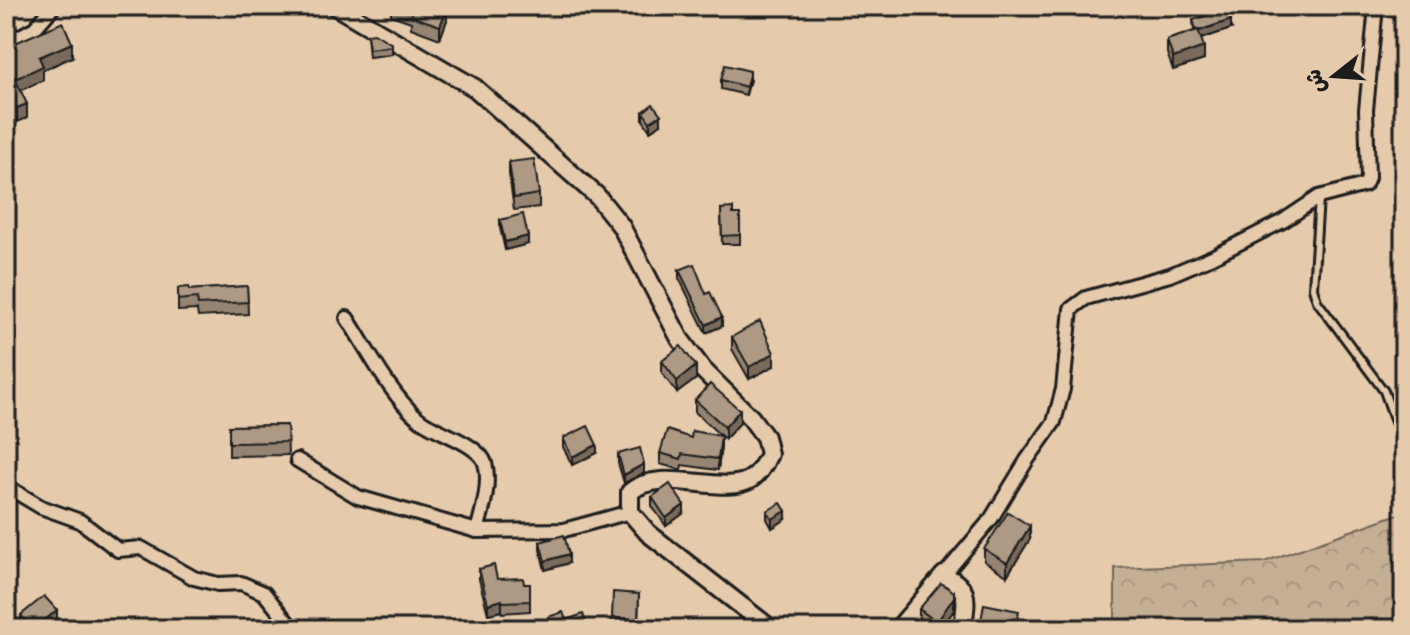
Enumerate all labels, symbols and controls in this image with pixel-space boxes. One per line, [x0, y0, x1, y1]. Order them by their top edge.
north arrow [1294, 36, 1374, 116]
text: ش [1299, 66, 1333, 97]

